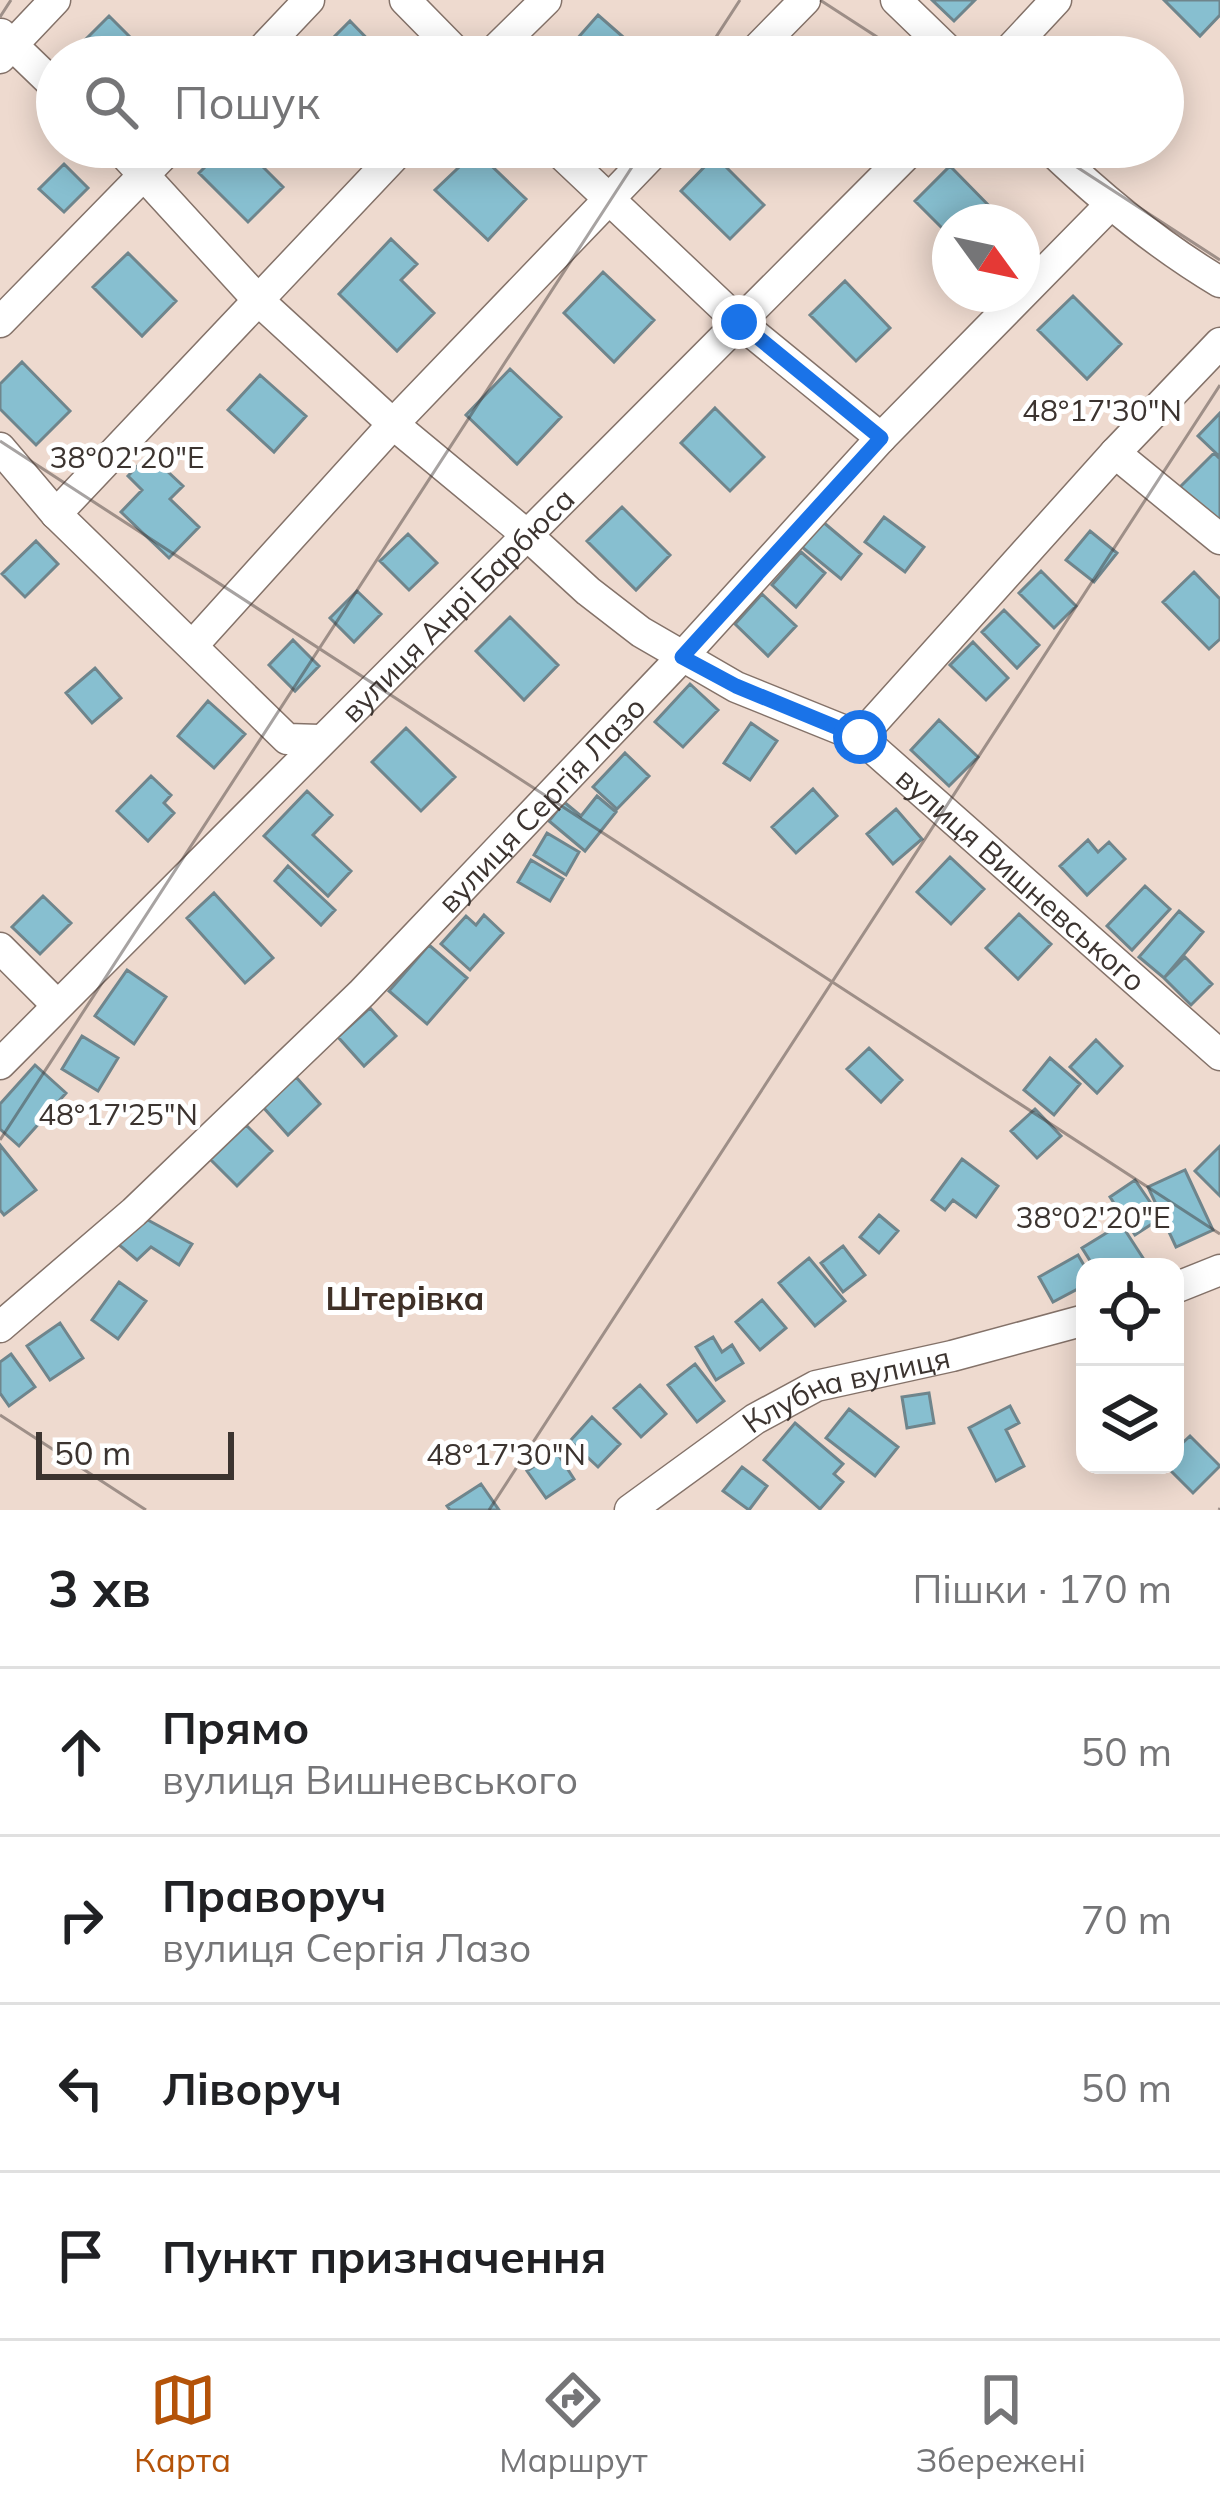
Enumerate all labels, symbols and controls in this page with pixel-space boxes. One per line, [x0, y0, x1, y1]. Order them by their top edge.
search box [36, 36, 1184, 168]
icon: search [78, 69, 144, 135]
text: Пошук [174, 74, 320, 130]
north arrow [932, 204, 1040, 312]
route end [712, 295, 766, 349]
text: 48°17'30"N [1022, 391, 1182, 429]
text: 38°02'20"E [49, 438, 205, 476]
street label: вулиця Анрі Барбюса [333, 480, 582, 730]
street label: вулиця Сергія Лазо [430, 688, 653, 921]
route start [833, 710, 887, 764]
street label: вулиця Вишневського [889, 759, 1154, 1000]
text: 48°17'25"N [38, 1095, 198, 1133]
text: 38°02'20"E [1015, 1198, 1171, 1236]
map controls [1076, 1258, 1184, 1474]
button: locate [1076, 1258, 1184, 1366]
district label: Штерiвка [326, 1277, 484, 1318]
street label: Клубна вулиця [735, 1338, 954, 1441]
button: layers [1076, 1366, 1184, 1474]
scale bar [36, 1426, 234, 1479]
text: 50 m [54, 1432, 131, 1473]
text: 48°17'30"N [426, 1435, 586, 1473]
text: 3 хв [48, 1556, 151, 1620]
text: Пішки · 170 m [912, 1564, 1172, 1613]
text: Прямо [162, 1699, 310, 1755]
icon: ahead [48, 1719, 114, 1785]
text: 50 m [1081, 1727, 1172, 1776]
text: вулиця Вишневського [162, 1755, 578, 1804]
text: Праворуч [162, 1867, 387, 1923]
icon: right [48, 1887, 114, 1953]
text: 70 m [1081, 1895, 1172, 1944]
text: вулиця Сергія Лазо [162, 1923, 532, 1972]
icon: left [48, 2055, 114, 2121]
text: Ліворуч [162, 2060, 342, 2116]
text: 50 m [1081, 2063, 1172, 2112]
icon: arrive [48, 2223, 114, 2289]
text: Пункт призначення [162, 2228, 606, 2284]
tab: Карта [134, 2367, 231, 2480]
tab: Маршрут [499, 2367, 648, 2480]
tab: Збережені [916, 2367, 1086, 2480]

